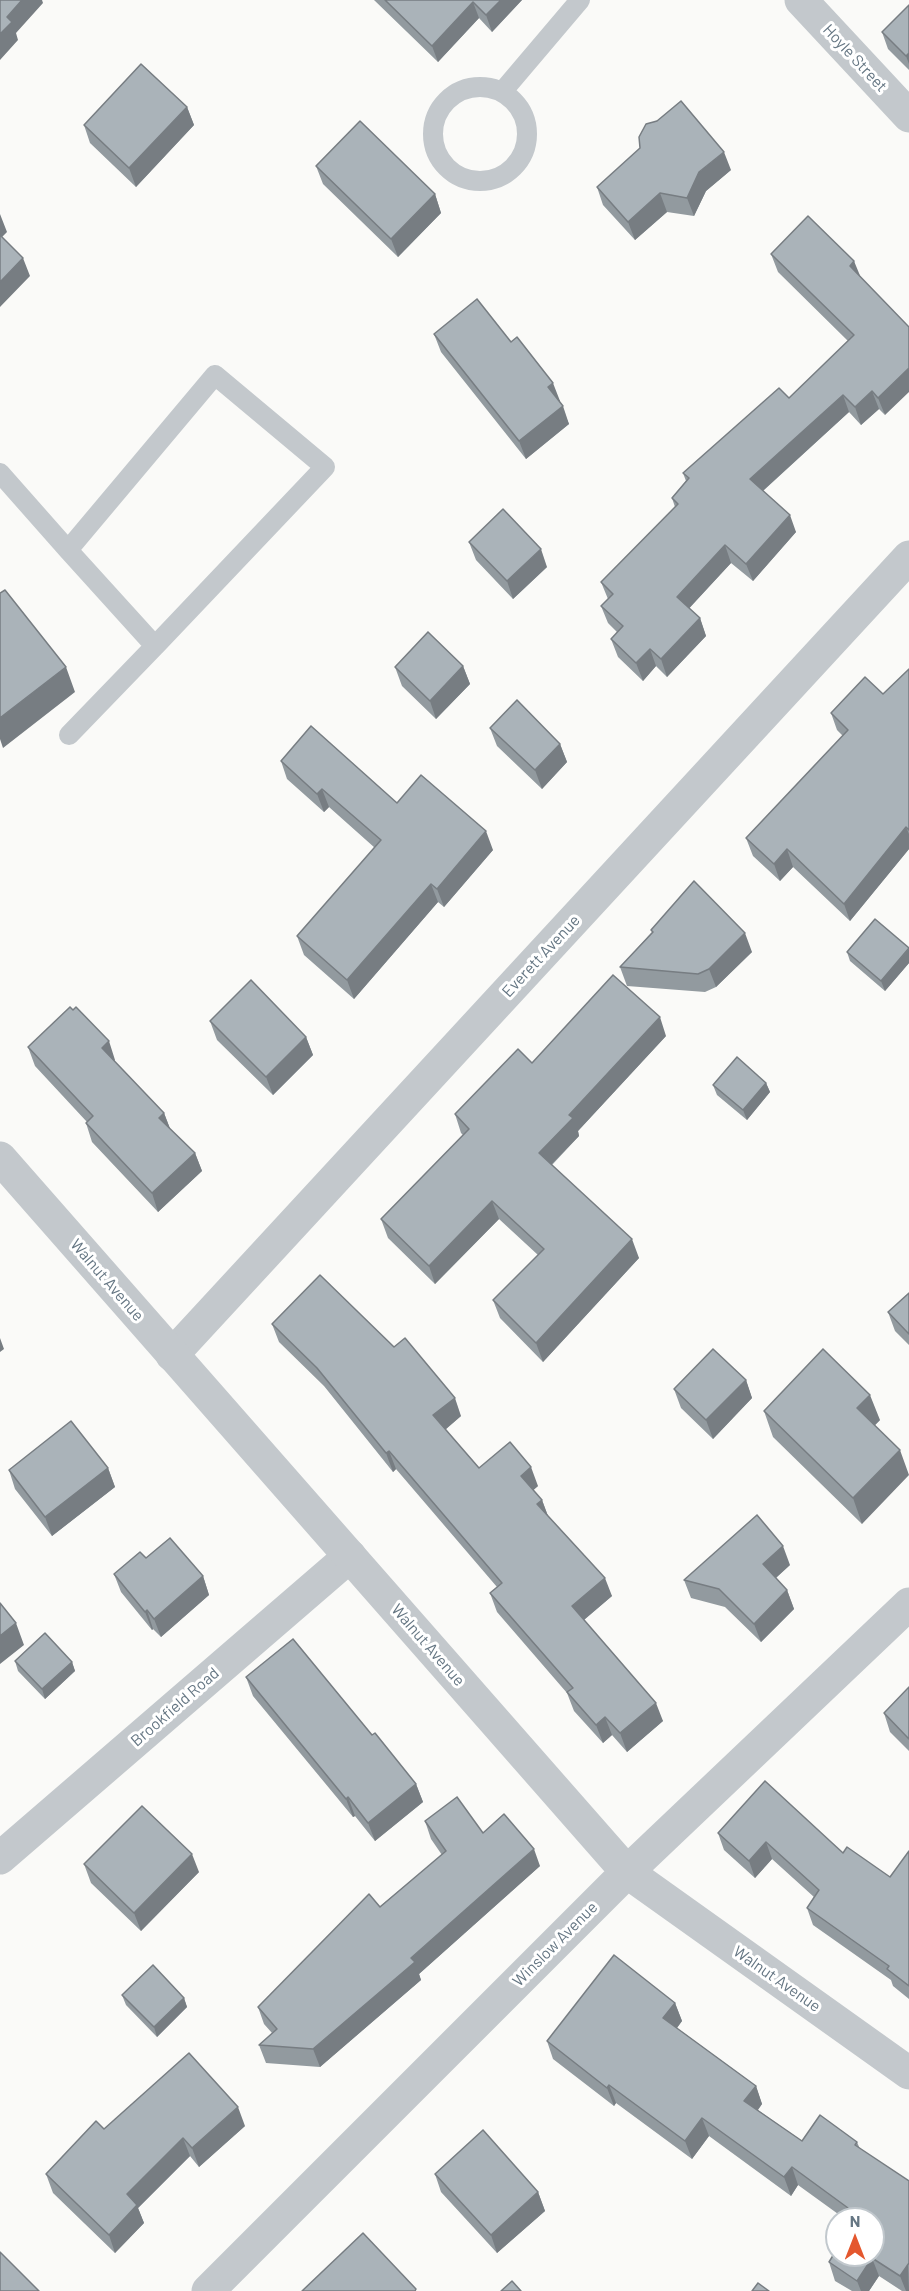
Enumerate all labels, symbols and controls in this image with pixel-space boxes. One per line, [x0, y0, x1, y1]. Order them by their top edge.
street label: Hoyle Street [819, 20, 891, 96]
street label: Everett Avenue [498, 911, 584, 1001]
street label: Walnut Avenue [66, 1235, 148, 1325]
street label: Walnut Avenue [387, 1600, 469, 1690]
street label: Brookfield Road [127, 1663, 223, 1751]
street label: Winslow Avenue [509, 1898, 601, 1990]
street label: Walnut Avenue [730, 1942, 824, 2016]
north arrow [825, 2207, 885, 2267]
text: N [850, 2211, 860, 2230]

